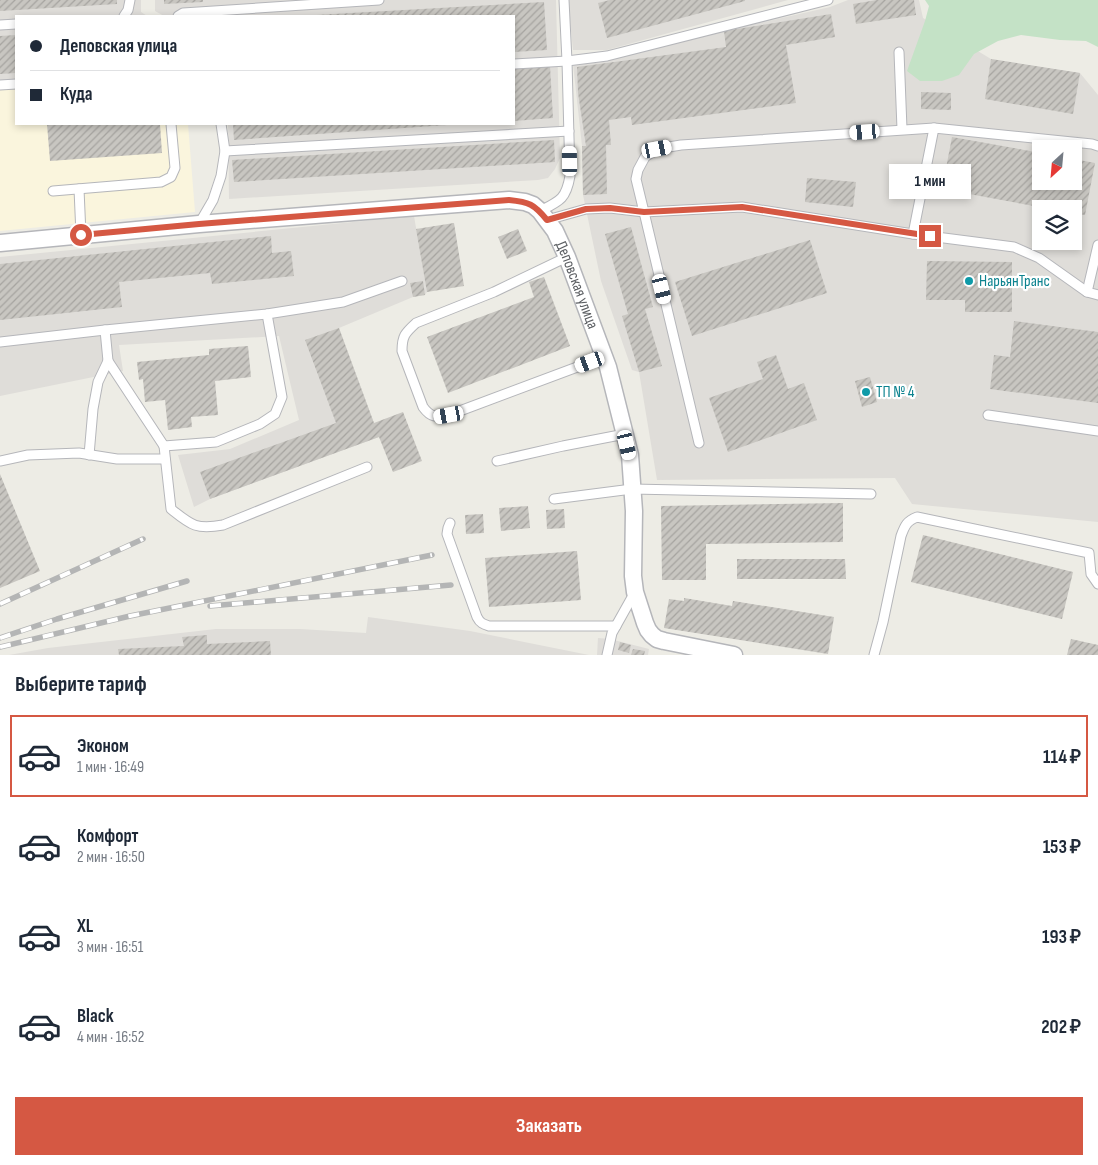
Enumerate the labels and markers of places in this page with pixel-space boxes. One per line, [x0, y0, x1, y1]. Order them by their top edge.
place label: НарьянТранс [979, 272, 1050, 291]
marker: НарьянТранс [963, 275, 975, 287]
place label: ТП № 4 [876, 383, 915, 402]
marker: ТП № 4 [860, 386, 872, 398]

